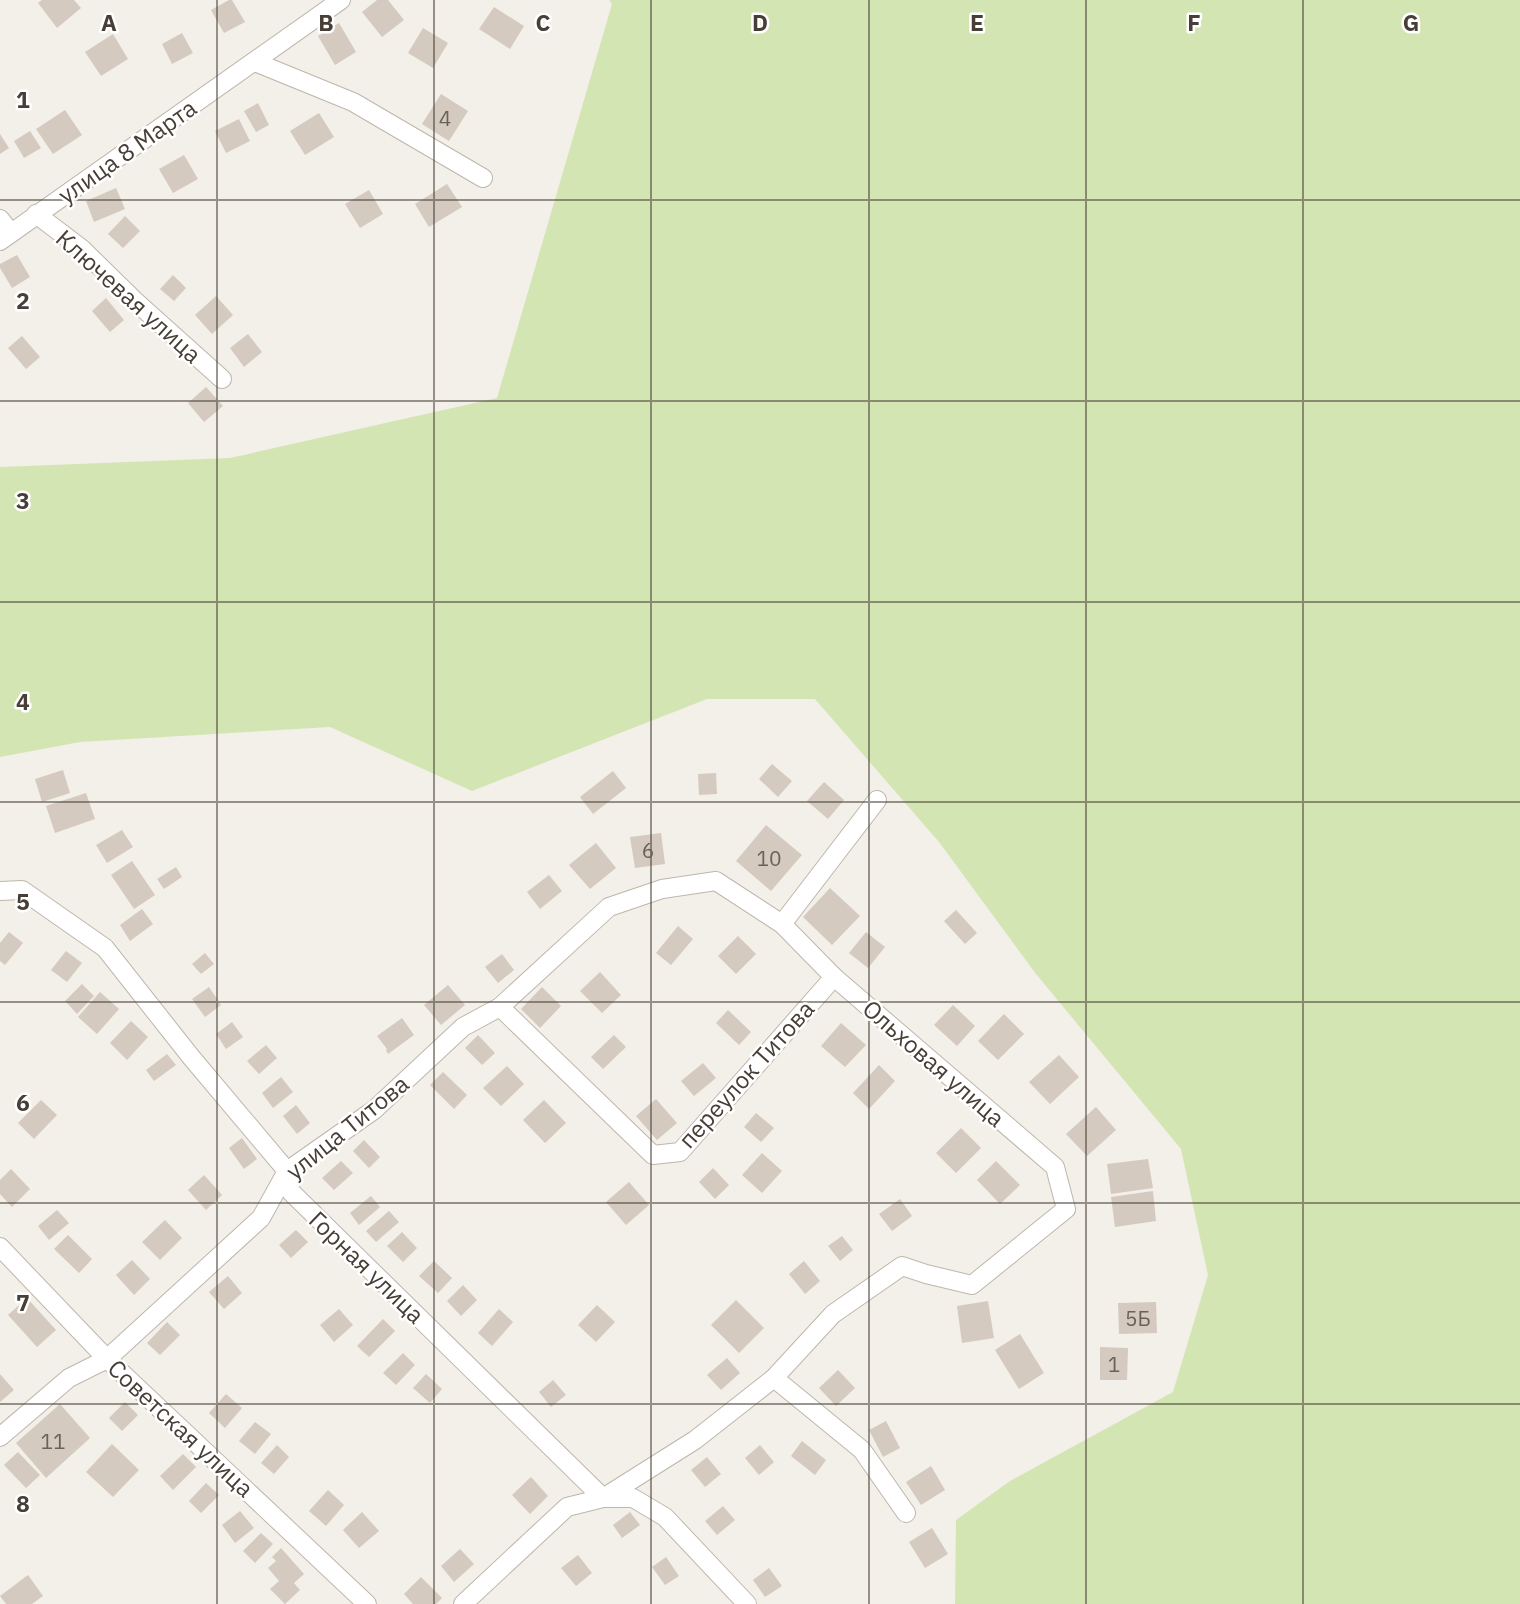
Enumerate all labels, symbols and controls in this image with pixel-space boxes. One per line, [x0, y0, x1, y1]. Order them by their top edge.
text: A [101, 7, 117, 37]
text: B [318, 7, 334, 37]
text: C [536, 7, 551, 37]
text: D [752, 7, 768, 37]
text: E [970, 7, 984, 37]
text: F [1187, 7, 1201, 37]
text: G [1403, 7, 1419, 37]
text: 1 [16, 84, 30, 114]
street label: улица 8 Марта [51, 91, 203, 211]
house number: 4 [439, 104, 451, 132]
street label: Ключевая улица [49, 222, 209, 370]
text: 2 [16, 285, 30, 315]
text: 3 [16, 485, 30, 515]
text: 4 [16, 686, 30, 716]
house number: 6 [642, 836, 654, 864]
house number: 10 [756, 844, 782, 872]
text: 5 [16, 886, 30, 916]
street label: Ольховая улица [856, 992, 1012, 1134]
street label: переулок Титова [671, 993, 821, 1155]
street label: улица Титова [279, 1067, 415, 1186]
text: 6 [16, 1087, 30, 1117]
street label: Горная улица [302, 1204, 432, 1330]
text: 7 [16, 1287, 30, 1317]
house number: 5Б [1125, 1304, 1151, 1332]
house number: 1 [1108, 1350, 1120, 1378]
street label: Советская улица [101, 1352, 261, 1504]
house number: 11 [40, 1427, 66, 1455]
text: 8 [16, 1488, 30, 1518]

